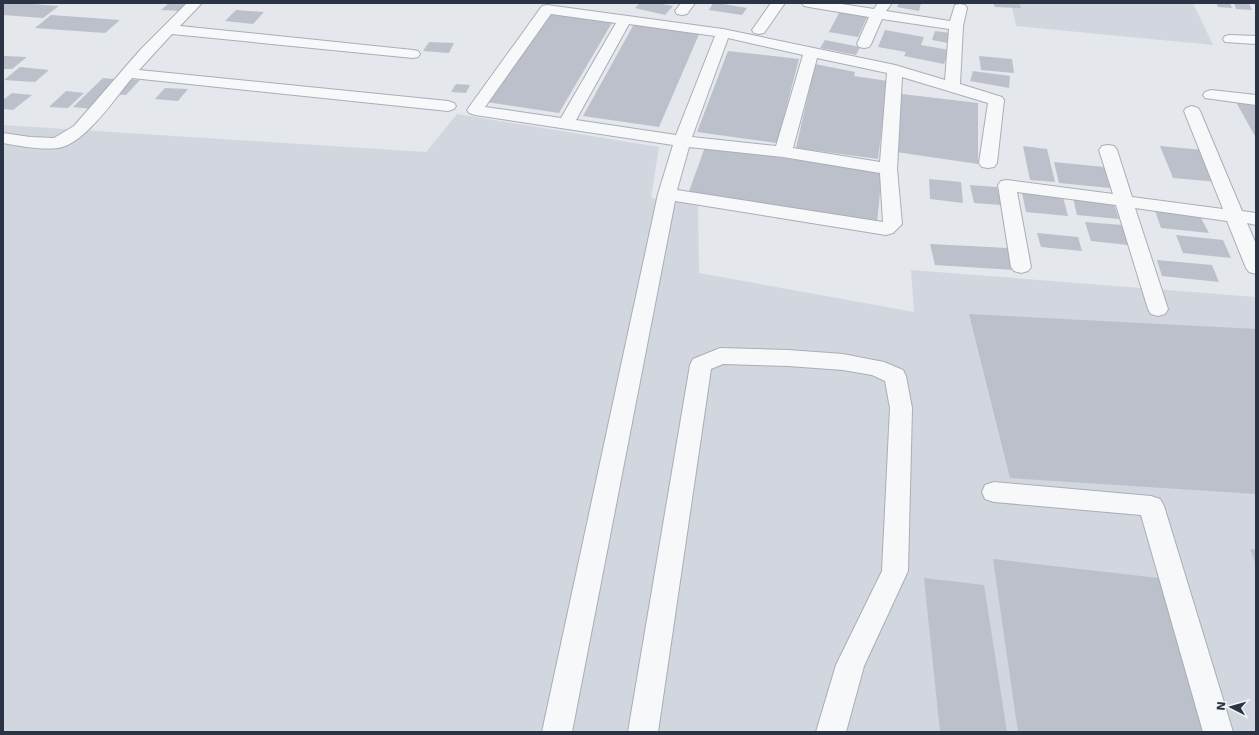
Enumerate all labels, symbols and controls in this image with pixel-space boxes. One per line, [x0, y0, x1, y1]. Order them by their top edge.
north arrow [1211, 687, 1251, 727]
text: N [1215, 701, 1228, 711]

